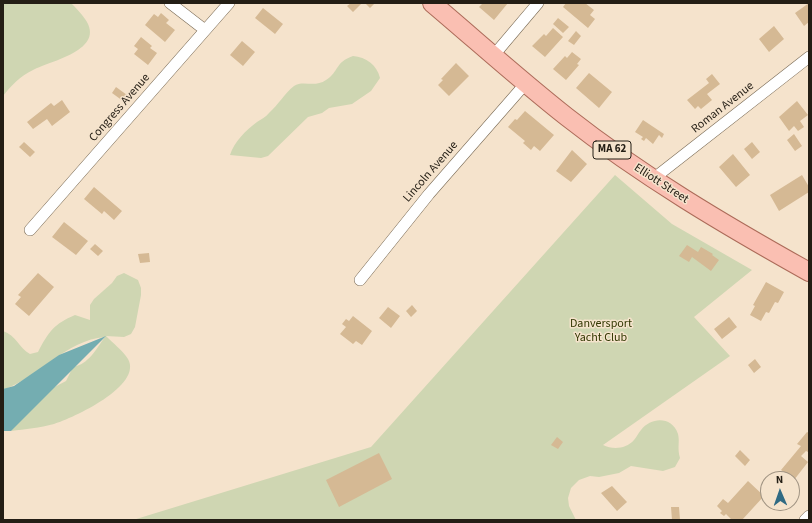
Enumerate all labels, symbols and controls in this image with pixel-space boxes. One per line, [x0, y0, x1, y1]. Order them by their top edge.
street label: Congress Avenue [87, 71, 153, 145]
street label: Roman Avenue [689, 79, 757, 137]
street label: Lincoln Avenue [401, 139, 461, 205]
road number: MA 62 [593, 141, 631, 159]
street label: Elliott Street [631, 161, 691, 207]
park label: Danversport Yacht Club [570, 317, 632, 345]
north arrow [760, 471, 800, 511]
text: N [776, 472, 784, 487]

